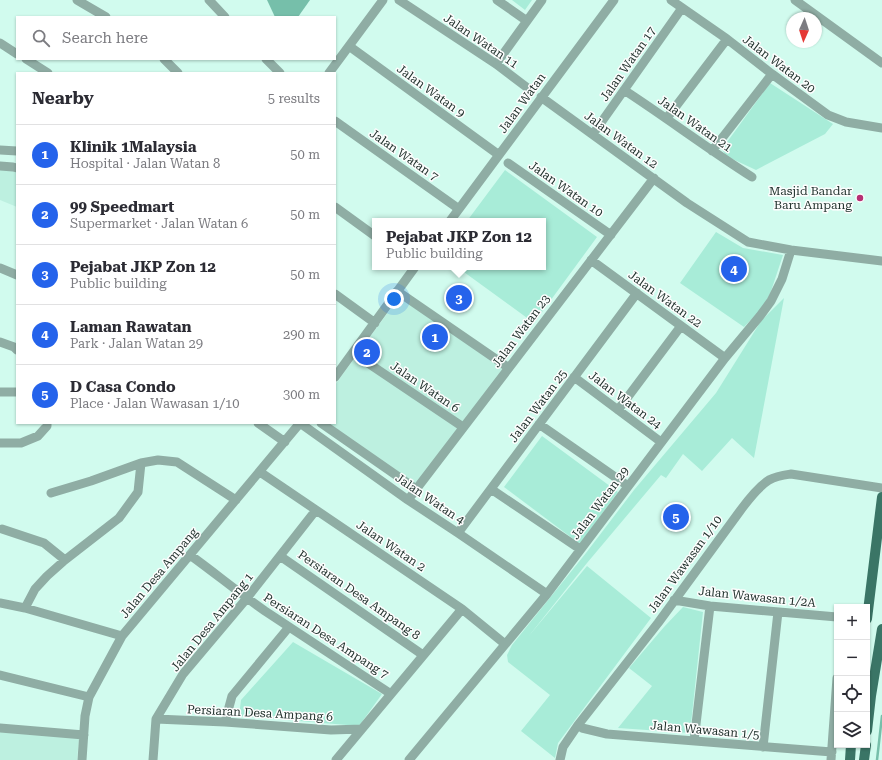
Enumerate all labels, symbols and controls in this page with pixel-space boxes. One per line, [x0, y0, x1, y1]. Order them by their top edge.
street label: Jalan Watan 11 [441, 11, 521, 71]
north arrow [786, 12, 822, 48]
search box [16, 16, 336, 60]
street label: Jalan Watan 17 [597, 24, 659, 104]
icon: search [30, 27, 52, 49]
text: Search here [62, 29, 148, 47]
street label: Jalan Watan 20 [740, 32, 818, 96]
street label: Jalan Watan 9 [394, 62, 468, 120]
street label: Jalan Watan [496, 70, 549, 136]
text: Nearby [32, 88, 94, 108]
text: 5 results [268, 91, 320, 106]
street label: Jalan Watan 21 [655, 93, 735, 155]
street label: Jalan Watan 12 [582, 109, 661, 171]
street label: Jalan Watan 7 [367, 126, 441, 184]
text: Klinik 1Malaysia [70, 138, 196, 156]
text: 1 [41, 147, 49, 162]
text: 50 m [290, 147, 320, 162]
text: Hospital · Jalan Watan 8 [70, 156, 220, 171]
street label: Jalan Watan 10 [526, 158, 606, 220]
place label: Masjid Bandar Baru Ampang [769, 184, 852, 212]
marker: Masjid Bandar Baru Ampang [855, 193, 865, 203]
text: 99 Speedmart [70, 198, 174, 216]
text: 2 [41, 207, 49, 222]
text: 50 m [290, 207, 320, 222]
text: Supermarket · Jalan Watan 6 [70, 216, 248, 231]
popup [372, 218, 546, 270]
text: Pejabat JKP Zon 12 [386, 228, 532, 246]
text: Public building [386, 246, 483, 261]
pin: 4 [721, 254, 747, 284]
text: Pejabat JKP Zon 12 [70, 258, 216, 276]
text: 3 [41, 267, 49, 282]
text: 50 m [290, 267, 320, 282]
street label: Jalan Watan 22 [626, 268, 705, 330]
text: Public building [70, 276, 167, 291]
pin: 3 [446, 283, 472, 313]
your location [384, 289, 404, 309]
street label: Jalan Watan 23 [489, 292, 553, 370]
text: Laman Rawatan [70, 318, 192, 336]
pin: 1 [422, 322, 448, 352]
text: 4 [41, 327, 49, 342]
text: 290 m [283, 327, 320, 342]
text: Park · Jalan Watan 29 [70, 336, 203, 351]
pin: 2 [354, 337, 380, 367]
street label: Jalan Watan 6 [388, 359, 462, 415]
street label: Jalan Watan 25 [506, 367, 570, 445]
street label: Jalan Watan 24 [586, 368, 664, 432]
text: D Casa Condo [70, 378, 176, 396]
text: 5 [41, 387, 49, 402]
text: 300 m [283, 387, 320, 402]
text: Place · Jalan Wawasan 1/10 [70, 396, 239, 411]
street label: Jalan Watan 29 [568, 464, 632, 542]
street label: Jalan Watan 4 [393, 471, 467, 527]
pin: 5 [663, 502, 689, 532]
street label: Jalan Wawasan 1/10 [645, 513, 725, 615]
street label: Jalan Watan 2 [354, 518, 428, 574]
street label: Jalan Desa Ampang [117, 525, 201, 621]
street label: Persiaran Desa Ampang 8 [295, 547, 423, 643]
street label: Jalan Desa Ampang 1 [168, 570, 256, 674]
street label: Jalan Wawasan 1/2A [698, 584, 817, 610]
street label: Persiaran Desa Ampang 7 [261, 590, 391, 682]
map controls [834, 604, 870, 748]
button: + [834, 604, 870, 640]
button: − [834, 640, 870, 676]
button: locate [834, 676, 870, 712]
street label: Persiaran Desa Ampang 6 [187, 702, 334, 724]
button: layers [834, 712, 870, 748]
street label: Jalan Wawasan 1/5 [650, 718, 760, 742]

